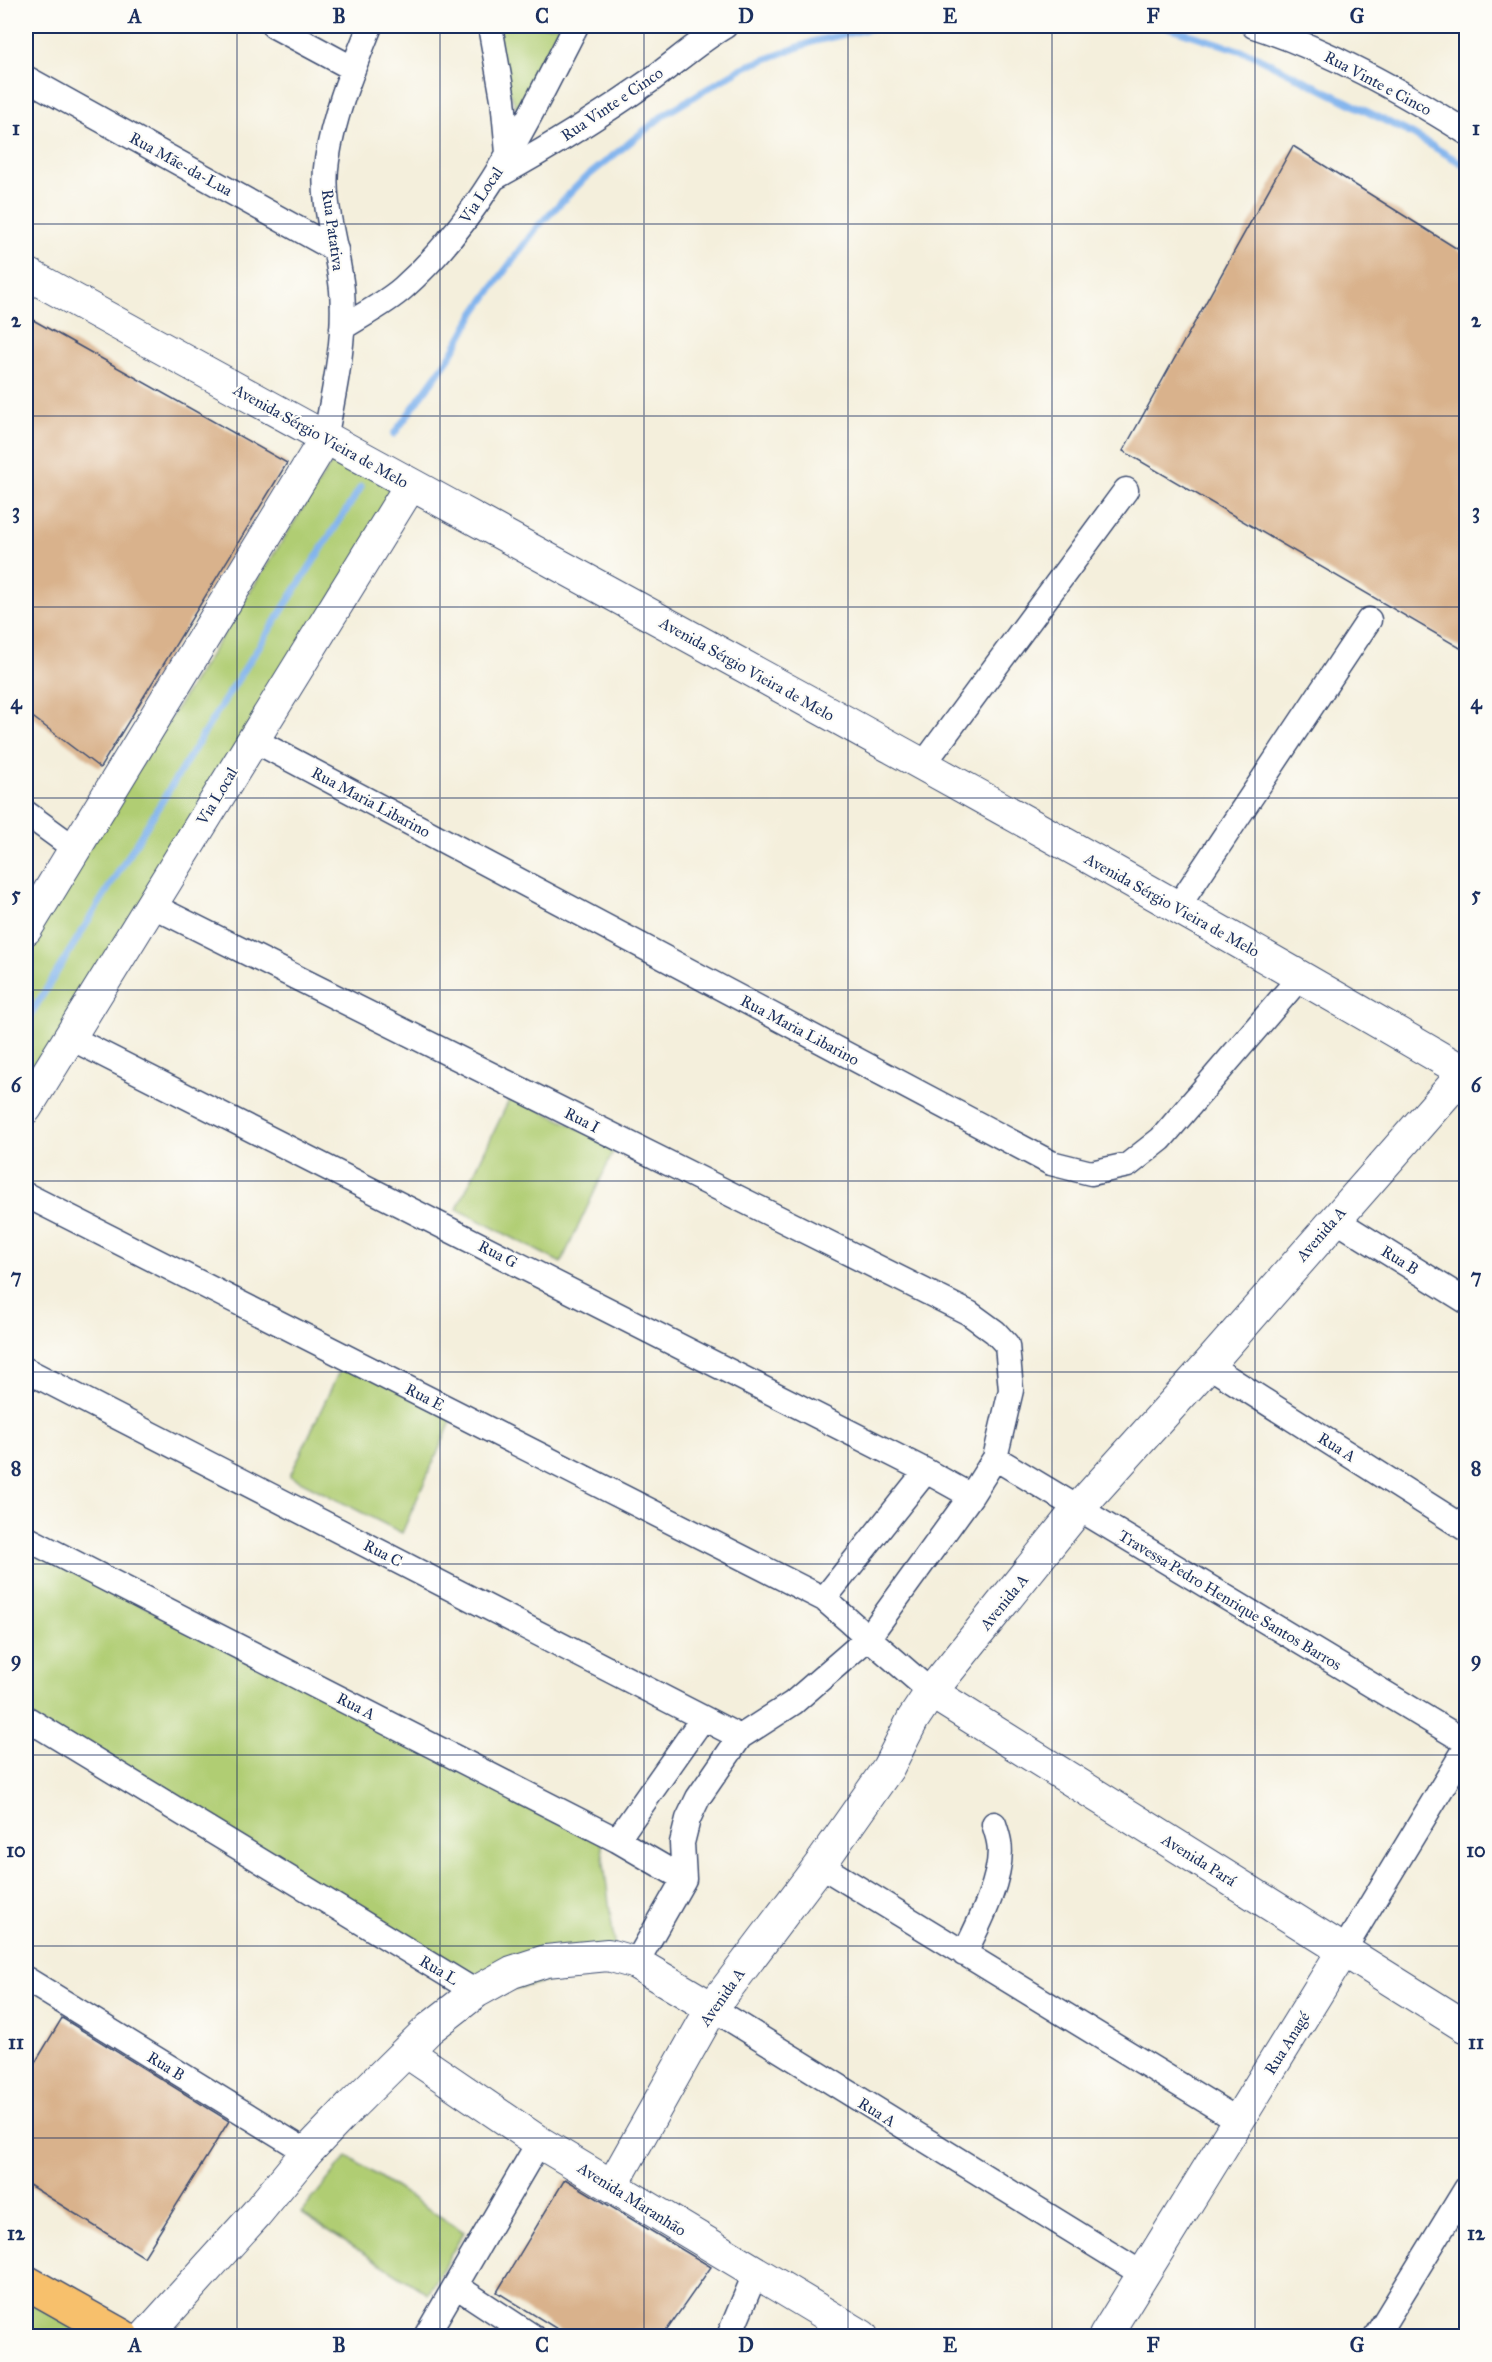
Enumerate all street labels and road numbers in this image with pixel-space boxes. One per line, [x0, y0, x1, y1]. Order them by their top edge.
street label: Rua Vinte e Cinco [1321, 47, 1435, 119]
street label: Rua Vinte e Cinco [557, 63, 667, 145]
street label: Rua Mãe-da-Lua [126, 128, 236, 200]
street label: Via Local [455, 163, 507, 227]
street label: Rua Patativa [318, 188, 348, 272]
street label: Avenida Sérgio Vieira de Melo [229, 379, 412, 493]
street label: Avenida Sérgio Vieira de Melo [655, 612, 838, 726]
street label: Via Local [192, 763, 242, 829]
street label: Rua Maria Libarino [308, 763, 434, 841]
street label: Avenida Sérgio Vieira de Melo [1080, 848, 1263, 962]
street label: Rua Maria Libarino [737, 991, 863, 1069]
street label: Rua I [561, 1103, 603, 1137]
street label: Avenida A [1291, 1203, 1350, 1266]
street label: Rua G [475, 1236, 521, 1272]
street label: Rua B [1378, 1241, 1422, 1279]
street label: Rua E [402, 1379, 448, 1415]
street label: Rua A [1315, 1428, 1359, 1466]
street label: Travessa Pedro Henrique Santos Barros [1115, 1526, 1345, 1675]
street label: Rua C [361, 1535, 405, 1571]
street label: Avenida A [975, 1570, 1032, 1635]
street label: Rua A [334, 1688, 379, 1724]
street label: Avenida Pará [1158, 1829, 1240, 1890]
street label: Rua L [416, 1951, 462, 1989]
street label: Avenida A [695, 1964, 749, 2030]
street label: Rua Anagé [1260, 2008, 1315, 2078]
street label: Rua B [144, 2047, 188, 2085]
street label: Rua A [855, 2093, 899, 2131]
street label: Avenida Maranhão [574, 2158, 690, 2240]

